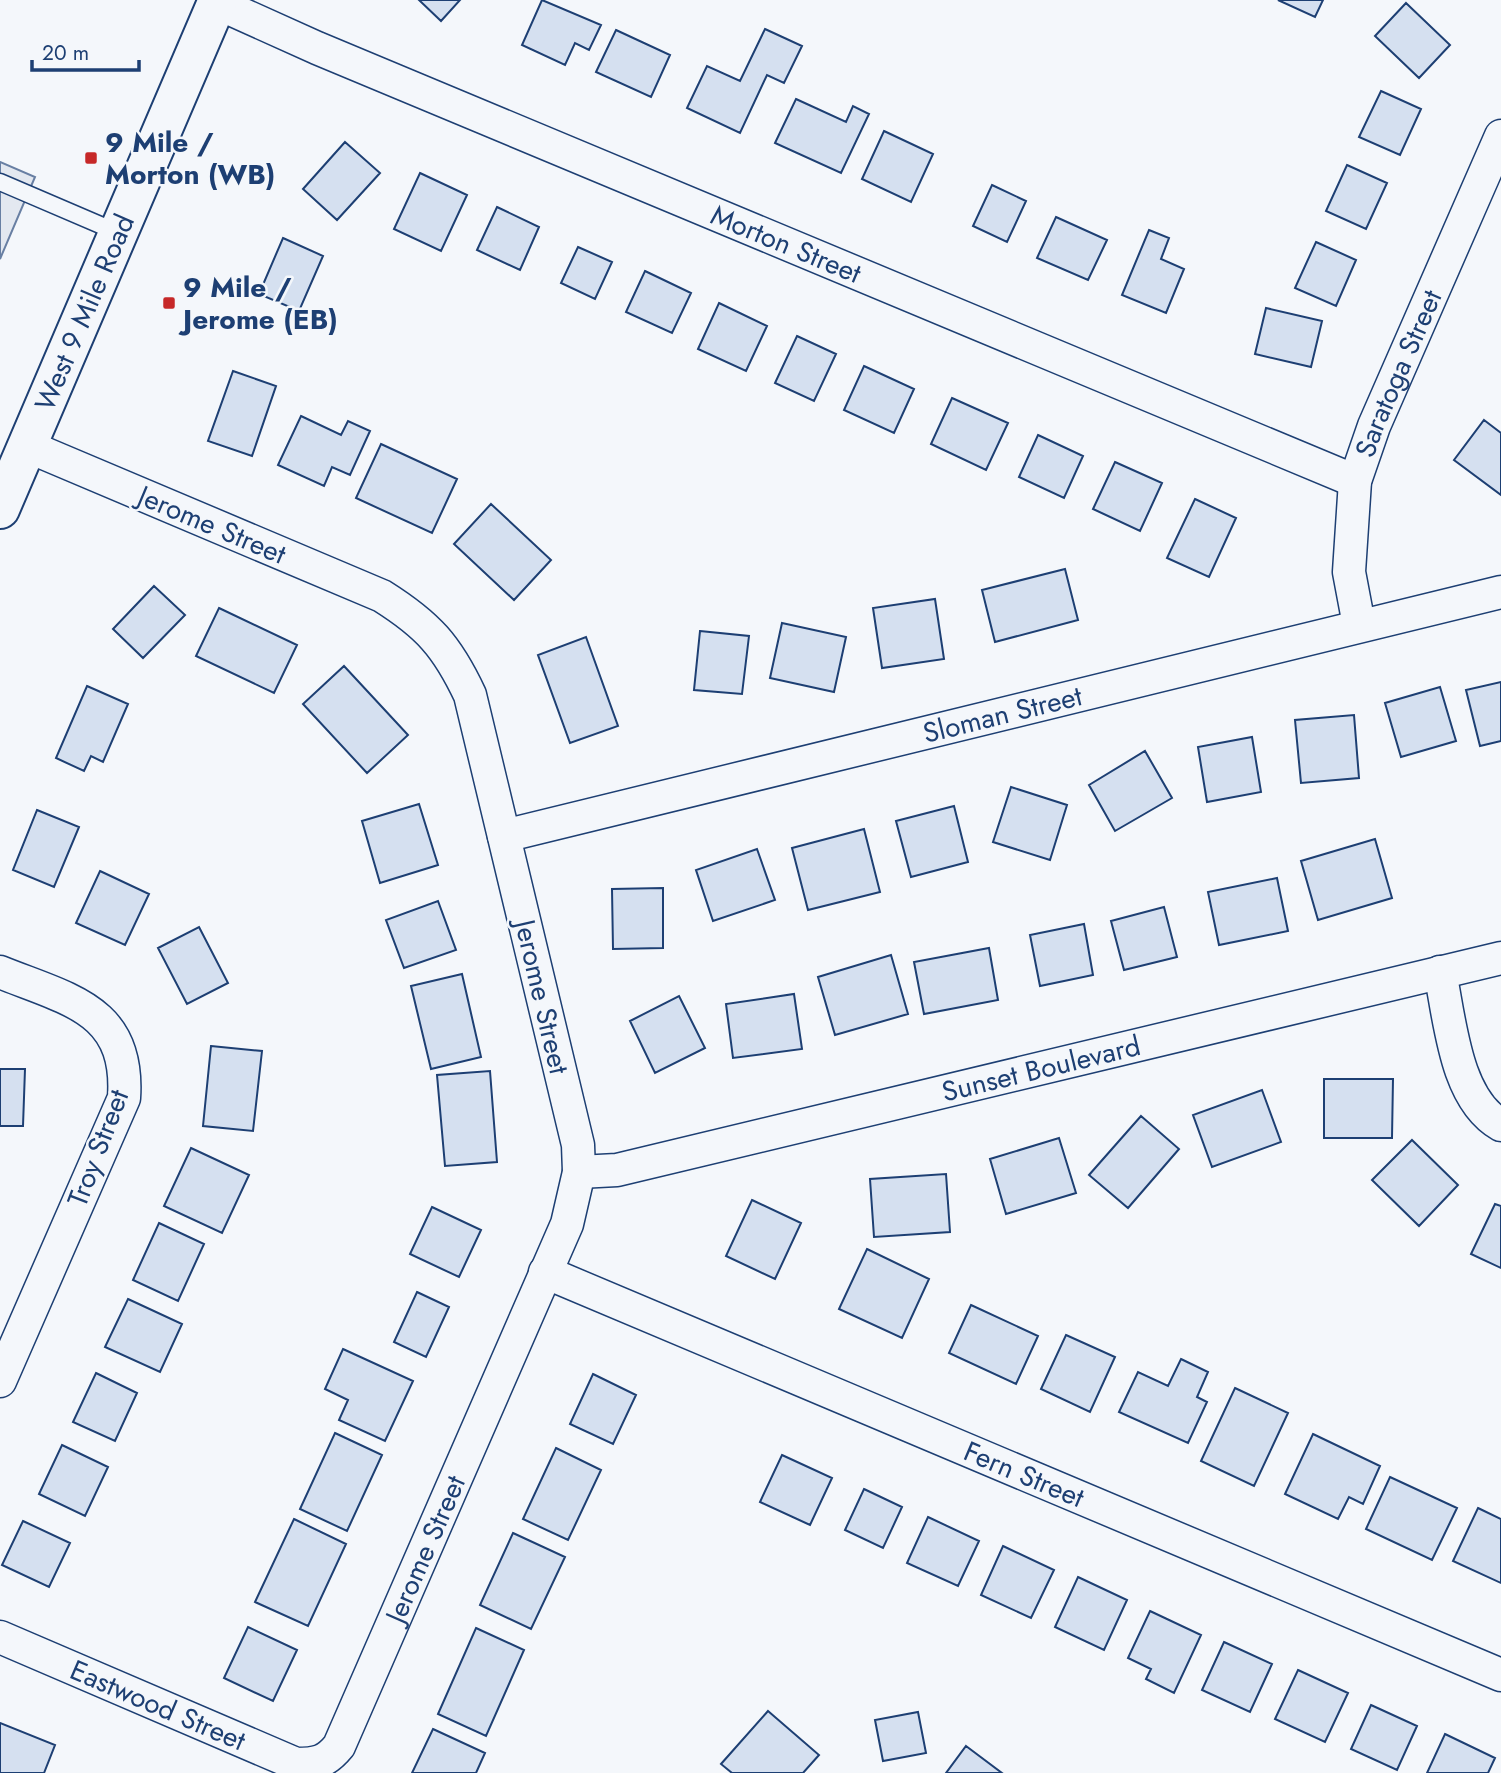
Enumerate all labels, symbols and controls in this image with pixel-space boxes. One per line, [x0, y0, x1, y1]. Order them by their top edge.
scale bar [32, 28, 138, 72]
text: 20 m [42, 38, 89, 68]
place label: 9 Mile / Morton (WB) [105, 122, 275, 195]
marker: 9 Mile / Morton (WB) [83, 150, 99, 166]
street label: Morton Street [705, 194, 868, 293]
street label: West 9 Mile Road [24, 207, 145, 417]
place label: 9 Mile / Jerome (EB) [178, 267, 338, 340]
street label: Saratoga Street [1344, 283, 1452, 463]
marker: 9 Mile / Jerome (EB) [161, 295, 177, 311]
street label: Jerome Street [128, 474, 293, 575]
street label: Sloman Street [919, 675, 1086, 753]
street label: Jerome Street [503, 912, 580, 1078]
street label: Sunset Boulevard [937, 1025, 1144, 1112]
street label: Troy Street [57, 1083, 139, 1212]
street label: Fern Street [958, 1430, 1091, 1518]
street label: Jerome Street [373, 1468, 475, 1633]
street label: Eastwood Street [64, 1649, 252, 1761]

